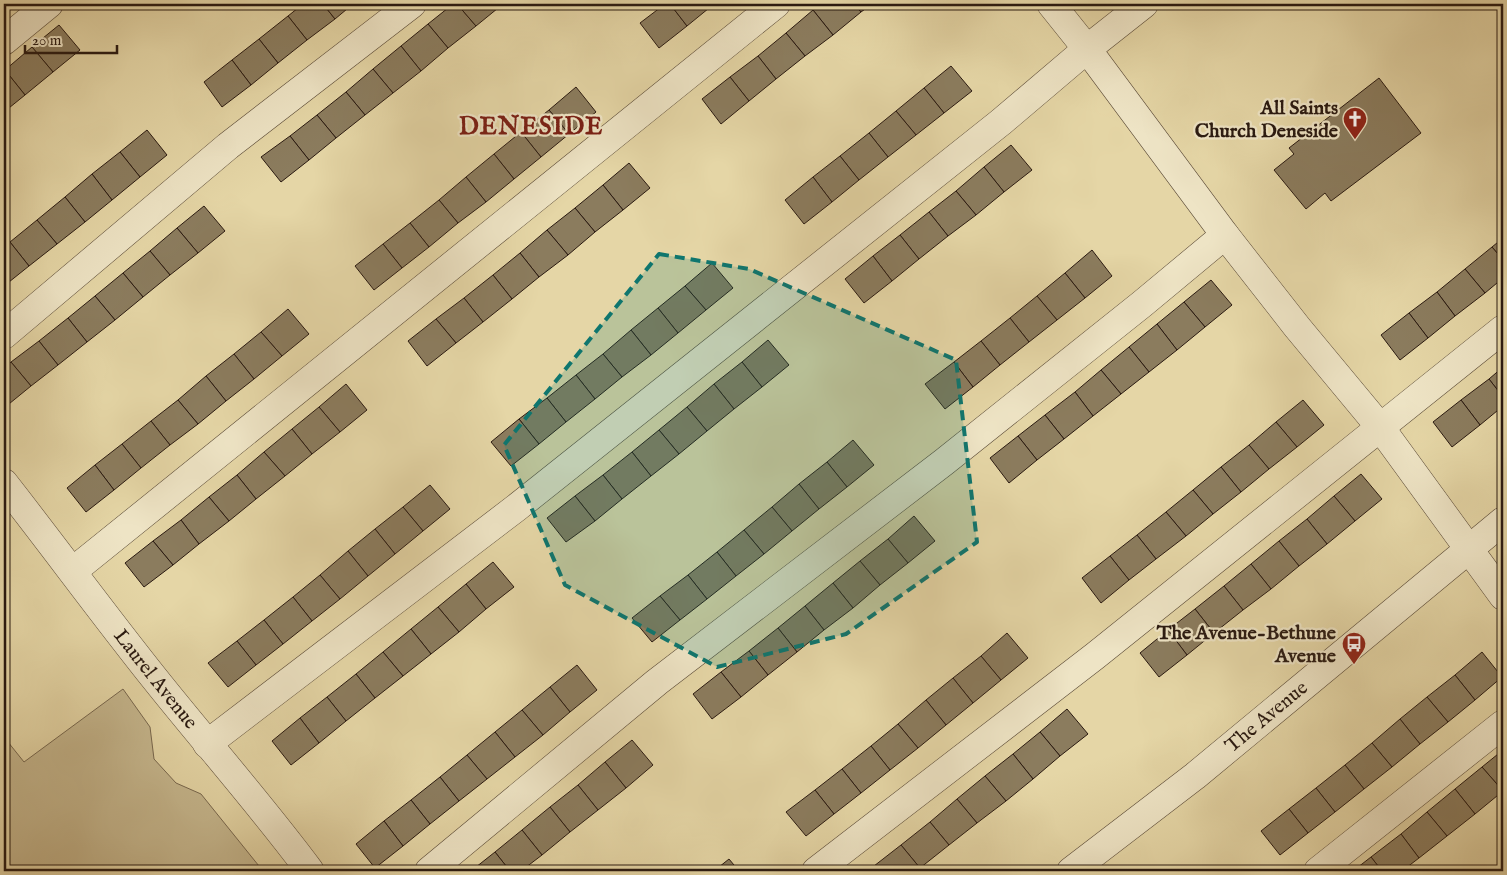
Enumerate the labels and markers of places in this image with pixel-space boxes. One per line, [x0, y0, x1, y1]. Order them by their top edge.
place label: All Saints Church Deneside [1195, 96, 1339, 144]
church icon: All Saints Church Deneside [1342, 106, 1368, 140]
place label: The Avenue-Bethune Avenue [1156, 621, 1337, 669]
bus stop icon: The Avenue-Bethune Avenue [1341, 631, 1367, 665]

